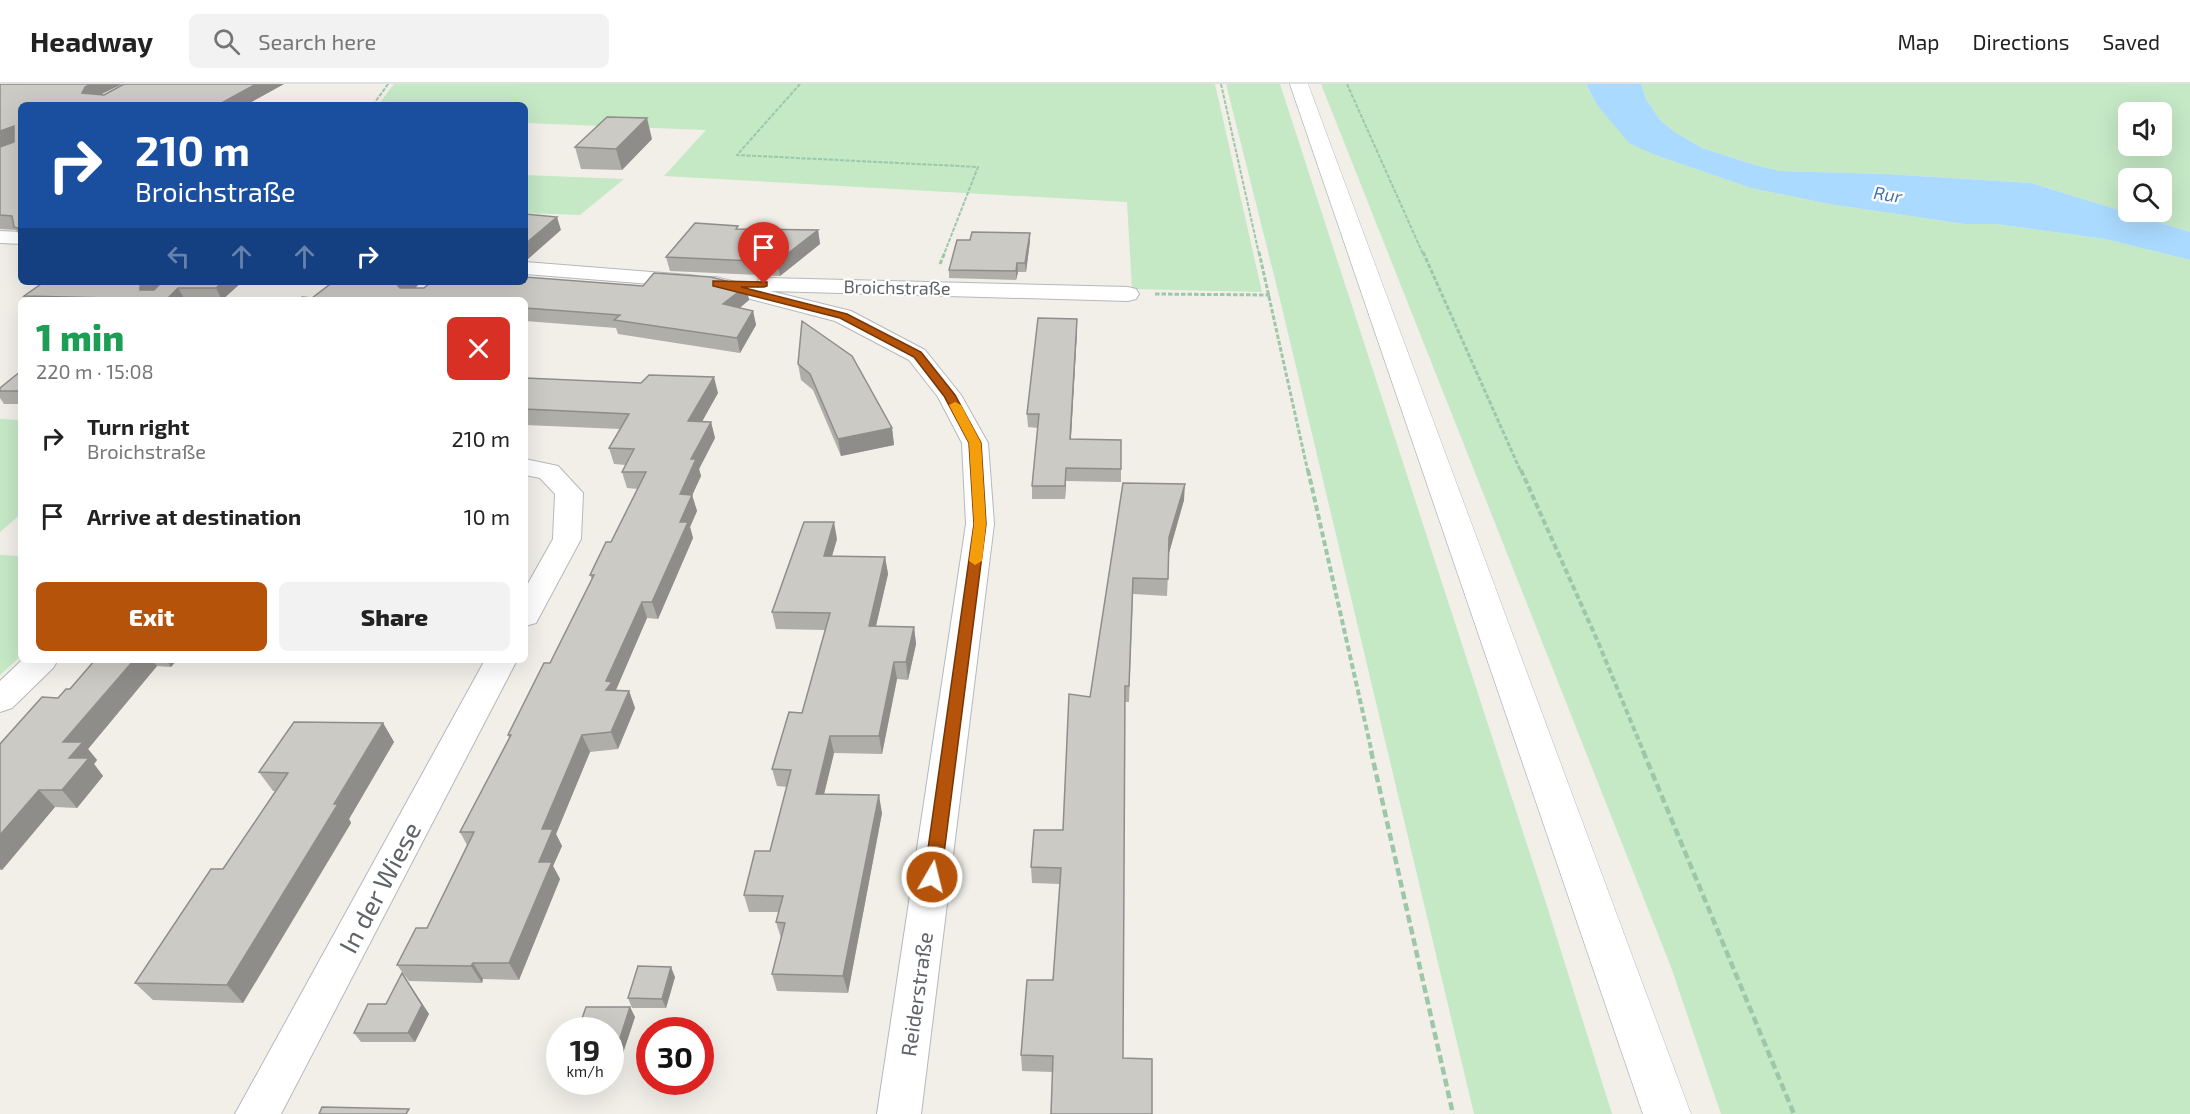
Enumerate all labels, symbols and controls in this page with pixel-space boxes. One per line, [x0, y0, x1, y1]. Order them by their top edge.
search box [189, 14, 609, 68]
text: Headway [30, 24, 153, 58]
icon: search [210, 25, 243, 58]
text: Search here [258, 28, 376, 54]
text: Map [1897, 29, 1940, 54]
text: Directions [1973, 29, 2069, 54]
text: Saved [2102, 29, 2160, 54]
map controls [2118, 102, 2172, 222]
button: sound [2118, 102, 2172, 156]
text: 210 m [135, 124, 250, 174]
icon: right [36, 126, 114, 204]
button: search [2118, 168, 2172, 222]
text: Broichstraße [135, 175, 296, 207]
water label: Rur [1872, 181, 1905, 207]
pin [738, 222, 789, 284]
icon: arrive [747, 231, 780, 264]
icon: left [162, 240, 195, 273]
icon: ahead [225, 240, 258, 273]
icon: ahead [288, 240, 321, 273]
icon: right [351, 240, 384, 273]
street label: Broichstraße [843, 275, 951, 299]
text: 1 min [36, 315, 124, 358]
button: close [447, 317, 510, 380]
text: 220 m · 15:08 [36, 359, 154, 383]
text: Turn right [87, 413, 189, 439]
icon: right [36, 422, 69, 455]
text: 210 m [451, 425, 510, 451]
text: Broichstraße [87, 439, 206, 463]
icon: arrive [36, 500, 69, 533]
text: Arrive at destination [87, 503, 301, 529]
text: 10 m [464, 503, 510, 529]
button: Exit [36, 582, 267, 651]
button: Share [279, 582, 510, 651]
street label: In der Wiese [331, 816, 427, 958]
position arrow [900, 845, 964, 909]
street label: Reiderstraße [895, 930, 937, 1058]
speed limit sign: 30 [636, 1017, 714, 1095]
text: 19 [570, 1031, 600, 1067]
text: km/h [566, 1062, 604, 1080]

